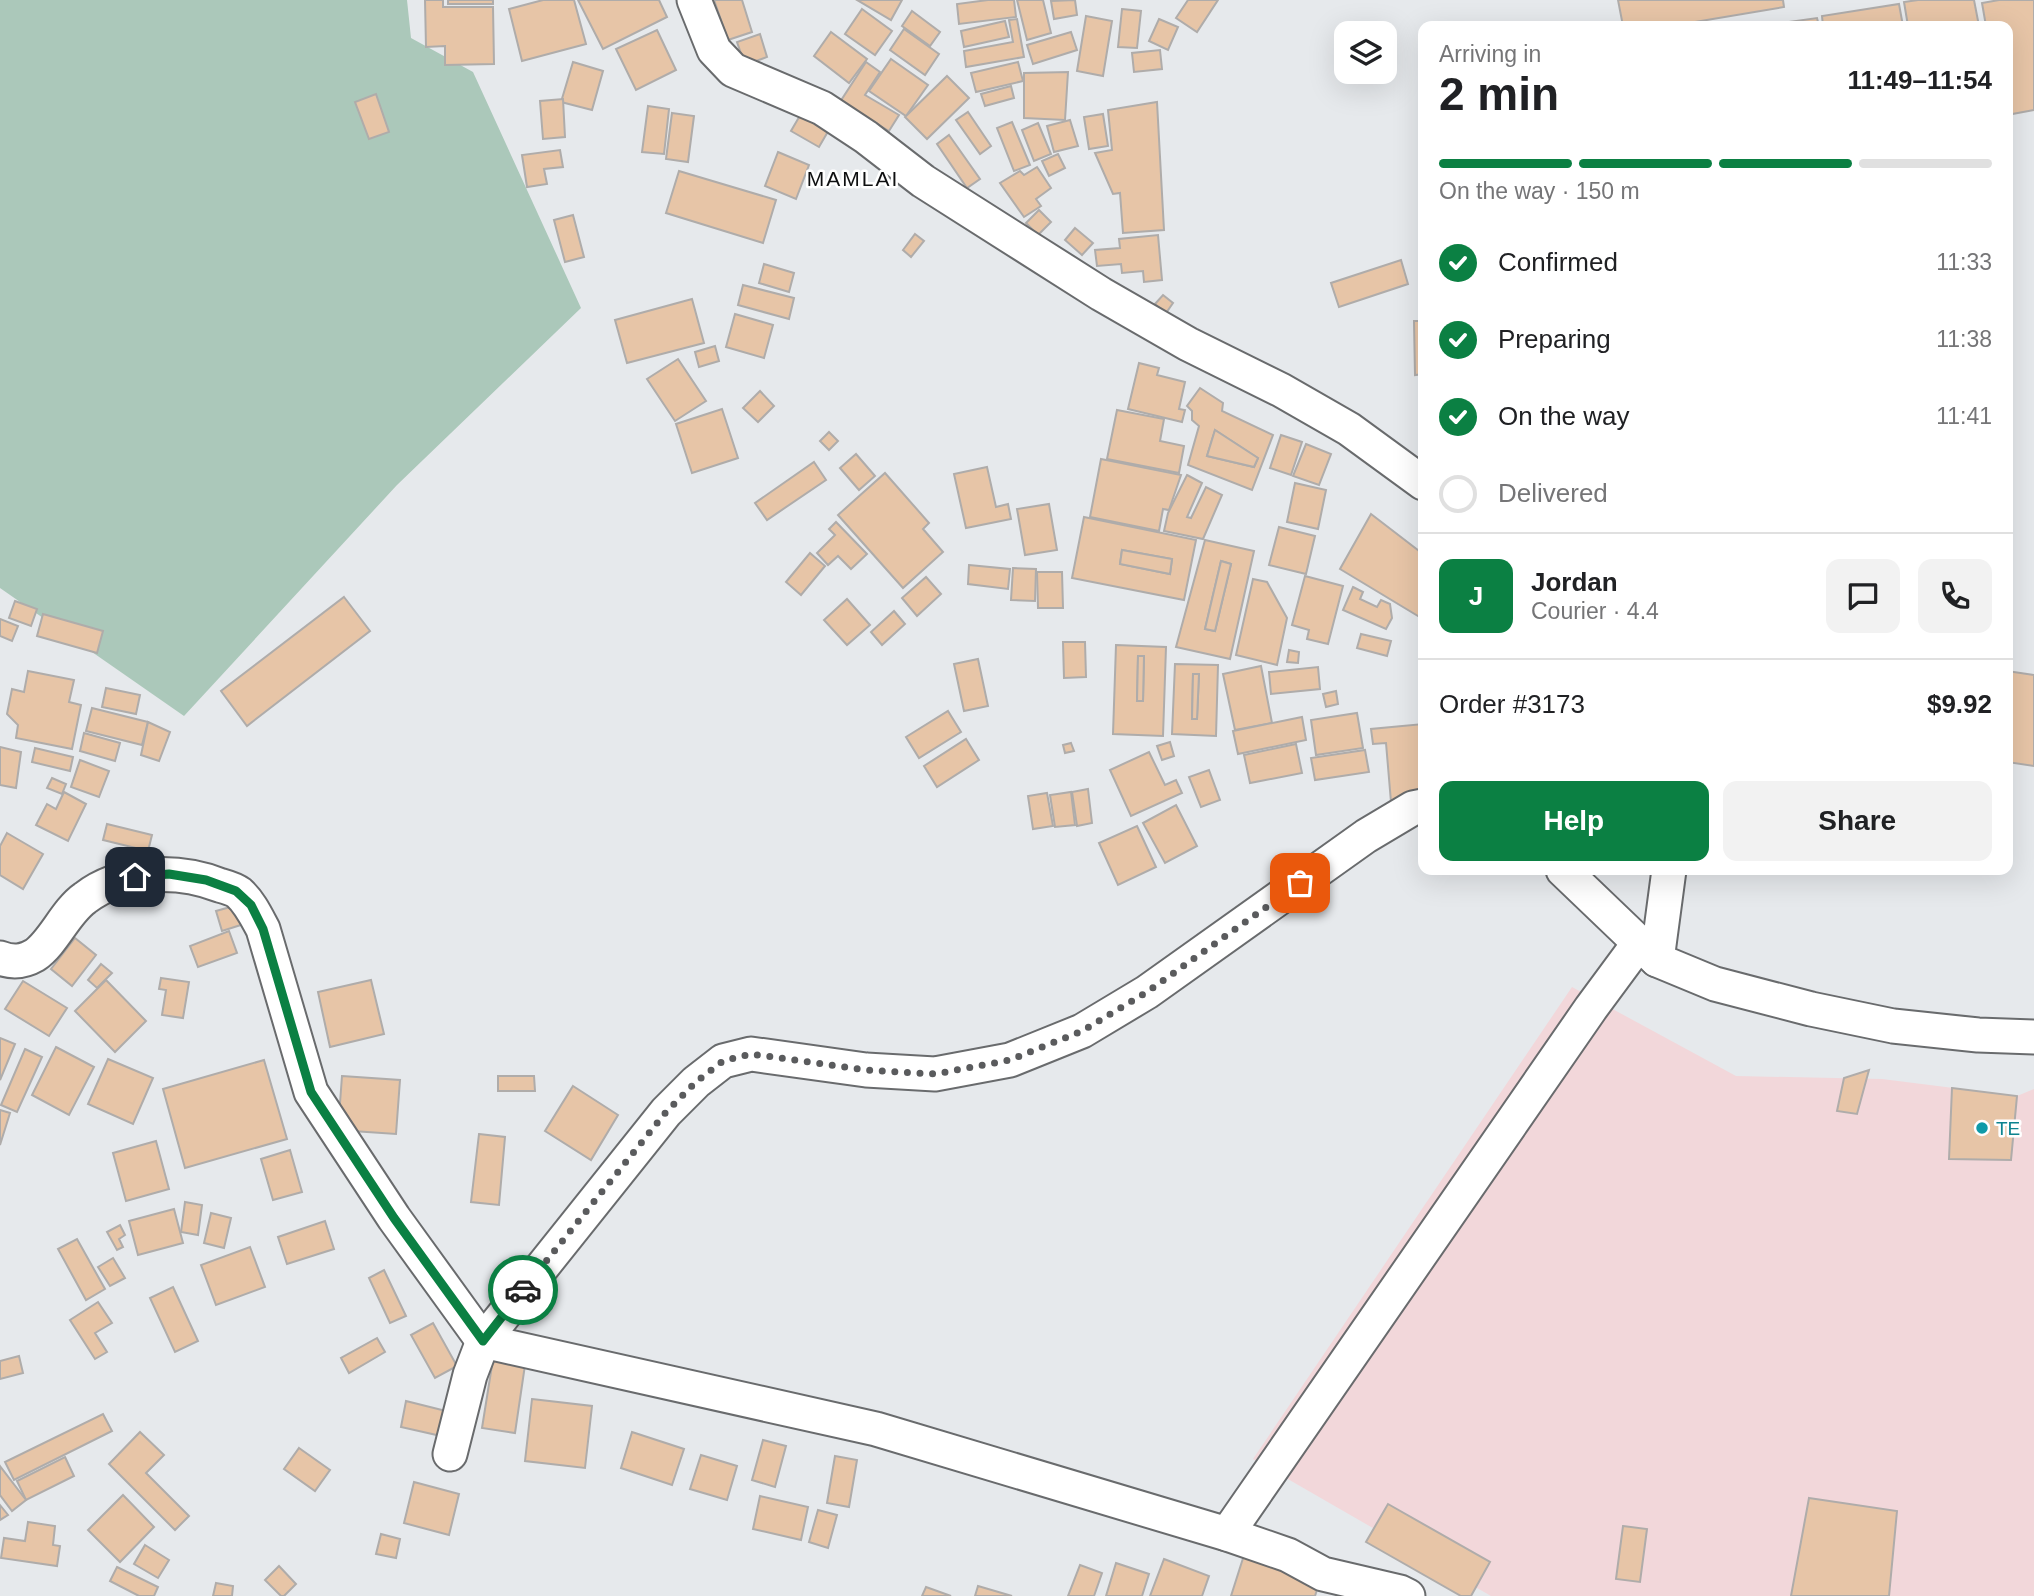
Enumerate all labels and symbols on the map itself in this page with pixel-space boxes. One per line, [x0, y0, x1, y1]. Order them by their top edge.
district label: MAMLAI [807, 167, 899, 190]
pin [105, 847, 165, 907]
pin [1270, 853, 1330, 913]
place label: TE [1996, 1118, 2020, 1139]
marker: TE [1974, 1120, 1990, 1136]
courier [488, 1255, 558, 1325]

